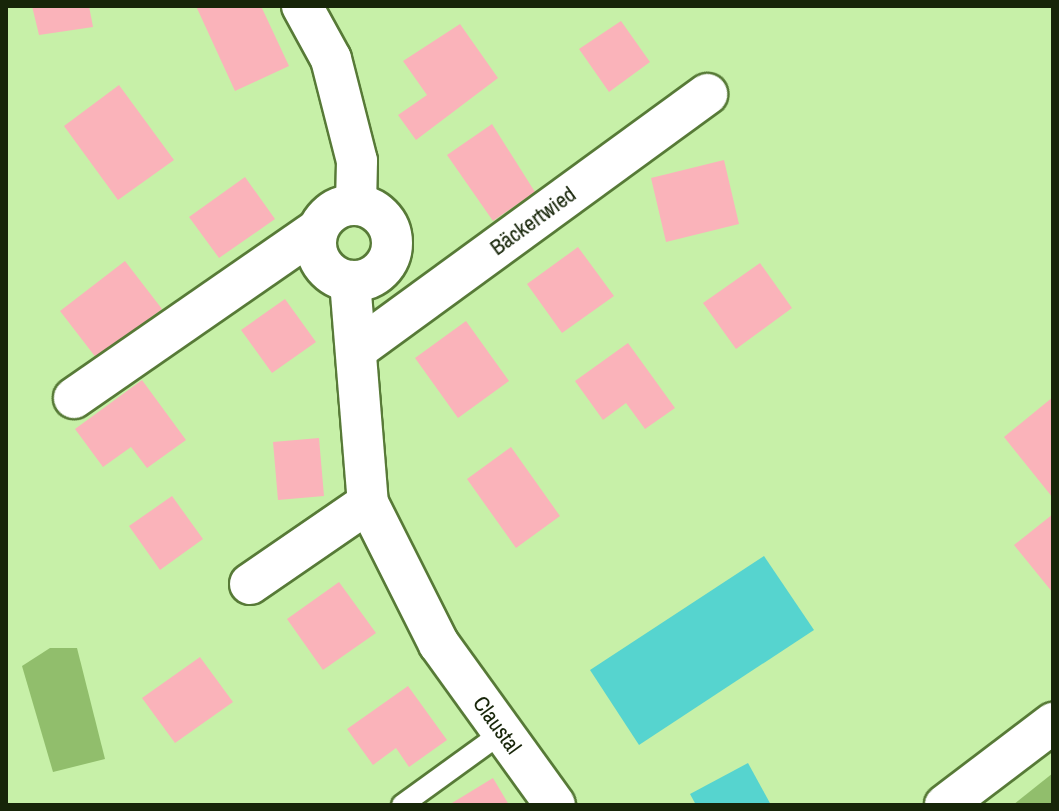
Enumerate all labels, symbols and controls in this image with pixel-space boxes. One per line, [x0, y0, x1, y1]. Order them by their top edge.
street label: Bäckertwied [485, 181, 581, 261]
street label: Claustal [467, 691, 527, 759]

